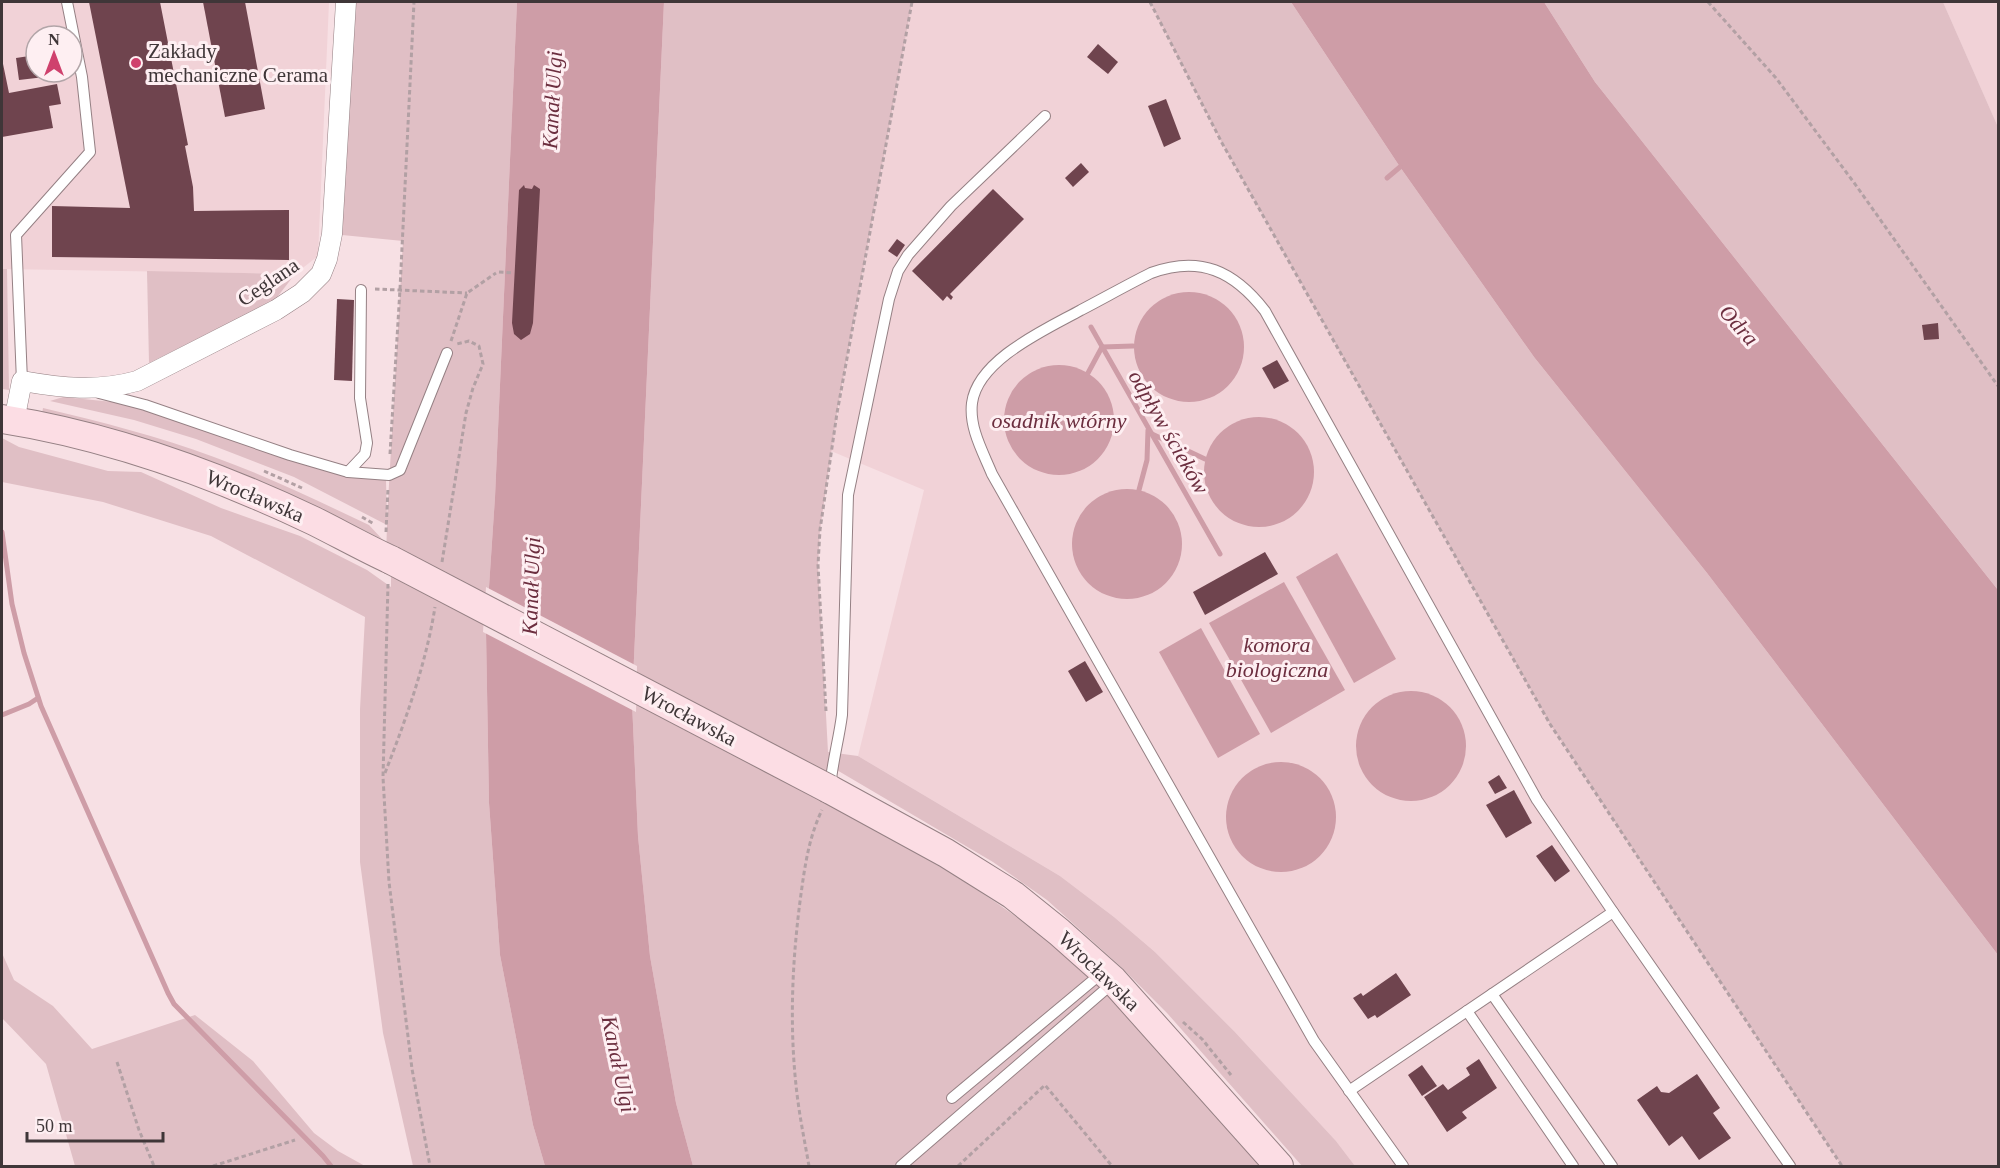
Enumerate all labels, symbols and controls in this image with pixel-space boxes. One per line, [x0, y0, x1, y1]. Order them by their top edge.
north arrow [24, 24, 84, 84]
text: N [48, 31, 60, 48]
place label: Zakłady mechaniczne Cerama [148, 39, 329, 87]
water label: Kanał Ulgi [537, 50, 567, 151]
marker: Zakłady mechaniczne Cerama [129, 56, 143, 70]
street label: Ceglana [233, 252, 304, 311]
water label: Odra [1714, 299, 1764, 351]
water label: odpływ ścieków [1123, 366, 1215, 499]
water label: osadnik wtórny [991, 408, 1127, 433]
street label: Wrocławska [202, 465, 308, 528]
water label: Kanał Ulgi [517, 536, 545, 637]
water label: komora biologiczna [1226, 632, 1328, 682]
street label: Wrocławska [637, 681, 741, 751]
street label: Wrocławska [1053, 926, 1145, 1016]
water label: Kanał Ulgi [596, 1012, 641, 1115]
scale bar [27, 1105, 164, 1143]
text: 50 m [36, 1116, 73, 1136]

